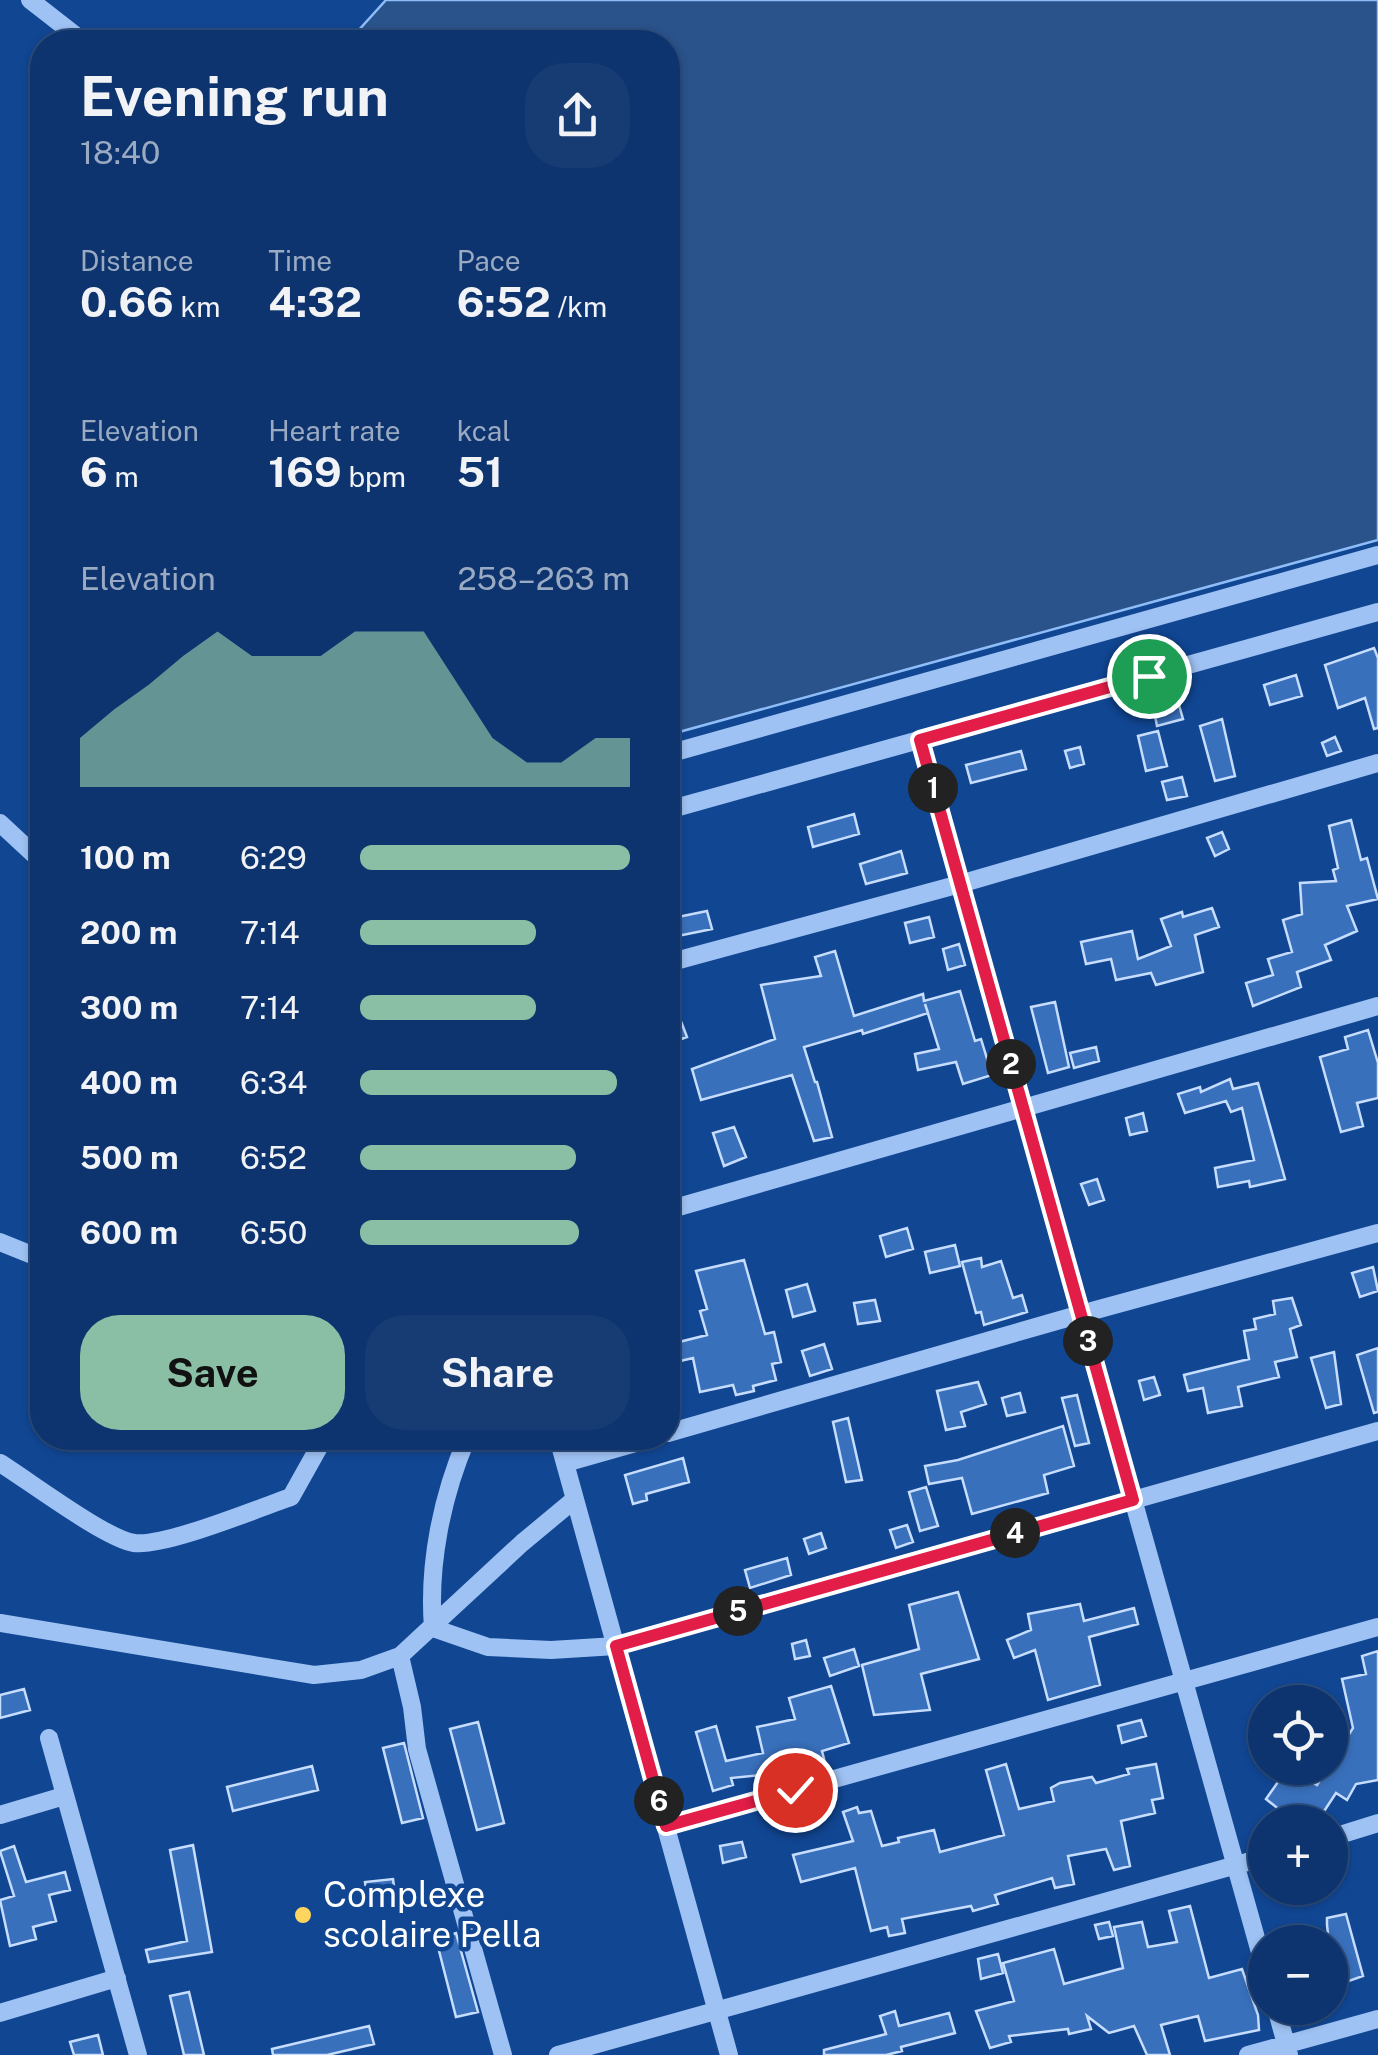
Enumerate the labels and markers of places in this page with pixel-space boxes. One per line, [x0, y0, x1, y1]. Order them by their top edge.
pin [1107, 634, 1192, 719]
pin: 1 [908, 763, 958, 813]
pin: 2 [986, 1039, 1036, 1089]
pin: 3 [1063, 1316, 1113, 1366]
pin: 4 [990, 1508, 1040, 1558]
pin: 5 [713, 1586, 763, 1636]
pin [753, 1748, 838, 1833]
pin: 6 [634, 1776, 684, 1826]
place label: Complexe scolaire Pella [323, 1874, 541, 1955]
marker: Complexe scolaire Pella [292, 1904, 314, 1926]

